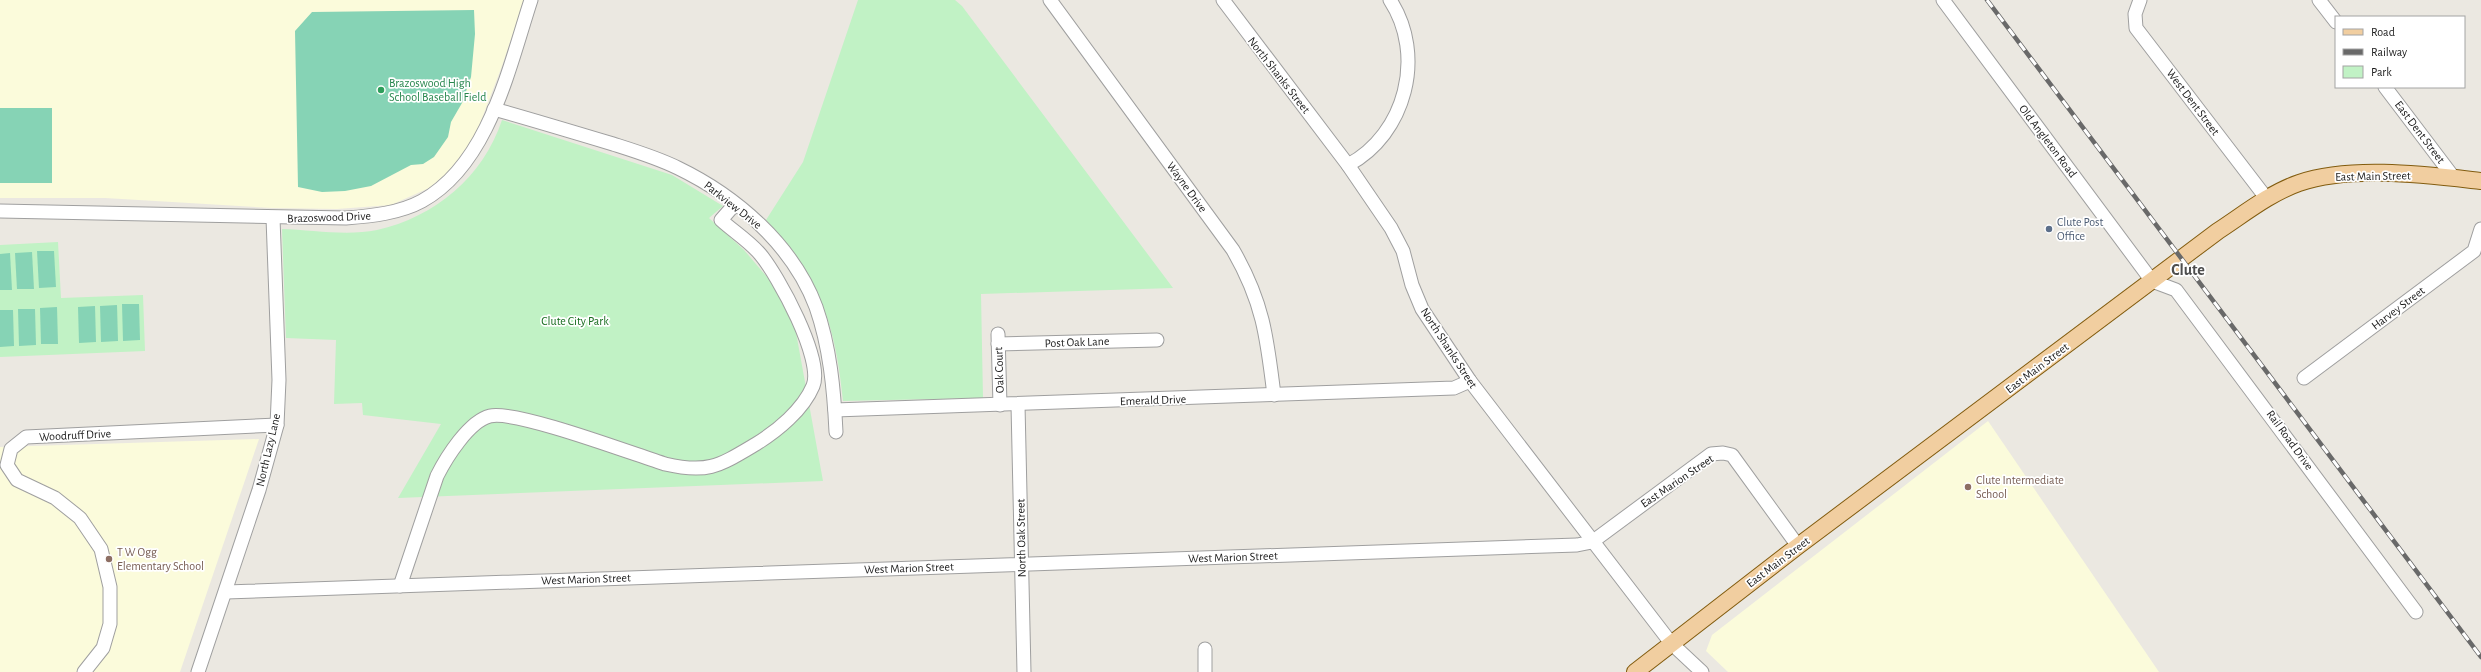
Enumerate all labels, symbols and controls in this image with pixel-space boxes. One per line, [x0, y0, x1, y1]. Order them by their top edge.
legend [2335, 16, 2465, 88]
text: Road [2371, 26, 2395, 38]
street label: North Shanks Street [1246, 35, 1313, 116]
text: Railway [2371, 46, 2407, 59]
text: Park [2371, 66, 2392, 78]
street label: West Dent Street [2164, 67, 2222, 137]
place label: Brazoswood High School Baseball Field [389, 77, 486, 103]
marker: Brazoswood High School Baseball Field [376, 85, 386, 95]
street label: East Dent Street [2393, 98, 2447, 166]
street label: Old Angleton Road [2017, 102, 2079, 180]
street label: Wayne Drive [1164, 160, 1209, 215]
street label: East Main Street [2335, 169, 2411, 183]
street label: Parkview Drive [702, 179, 764, 231]
street label: Brazoswood Drive [287, 210, 371, 224]
place label: Clute Post Office [2057, 216, 2104, 242]
marker: Clute Post Office [2044, 224, 2054, 234]
district label: Clute [2171, 262, 2205, 278]
street label: Harvey Street [2369, 284, 2428, 333]
street label: North Shanks Street [1419, 306, 1480, 390]
park label: Clute City Park [541, 315, 609, 328]
street label: Post Oak Lane [1044, 335, 1110, 349]
street label: East Main Street [2003, 340, 2071, 396]
street label: Oak Court [992, 347, 1006, 393]
street label: Emerald Drive [1120, 393, 1186, 407]
street label: Rail Road Drive [2264, 408, 2316, 472]
street label: North Lazy Lane [254, 412, 283, 488]
street label: Woodruff Drive [39, 427, 111, 443]
street label: East Marion Street [1638, 452, 1716, 510]
place label: Clute Intermediate School [1976, 474, 2064, 500]
marker: Clute Intermediate School [1963, 482, 1973, 492]
street label: North Oak Street [1014, 498, 1028, 577]
street label: East Main Street [1744, 534, 1812, 590]
place label: T W Ogg Elementary School [117, 546, 204, 573]
street label: West Marion Street [1188, 549, 1278, 565]
marker: T W Ogg Elementary School [104, 554, 114, 564]
street label: West Marion Street [864, 560, 954, 576]
street label: West Marion Street [541, 571, 631, 587]

